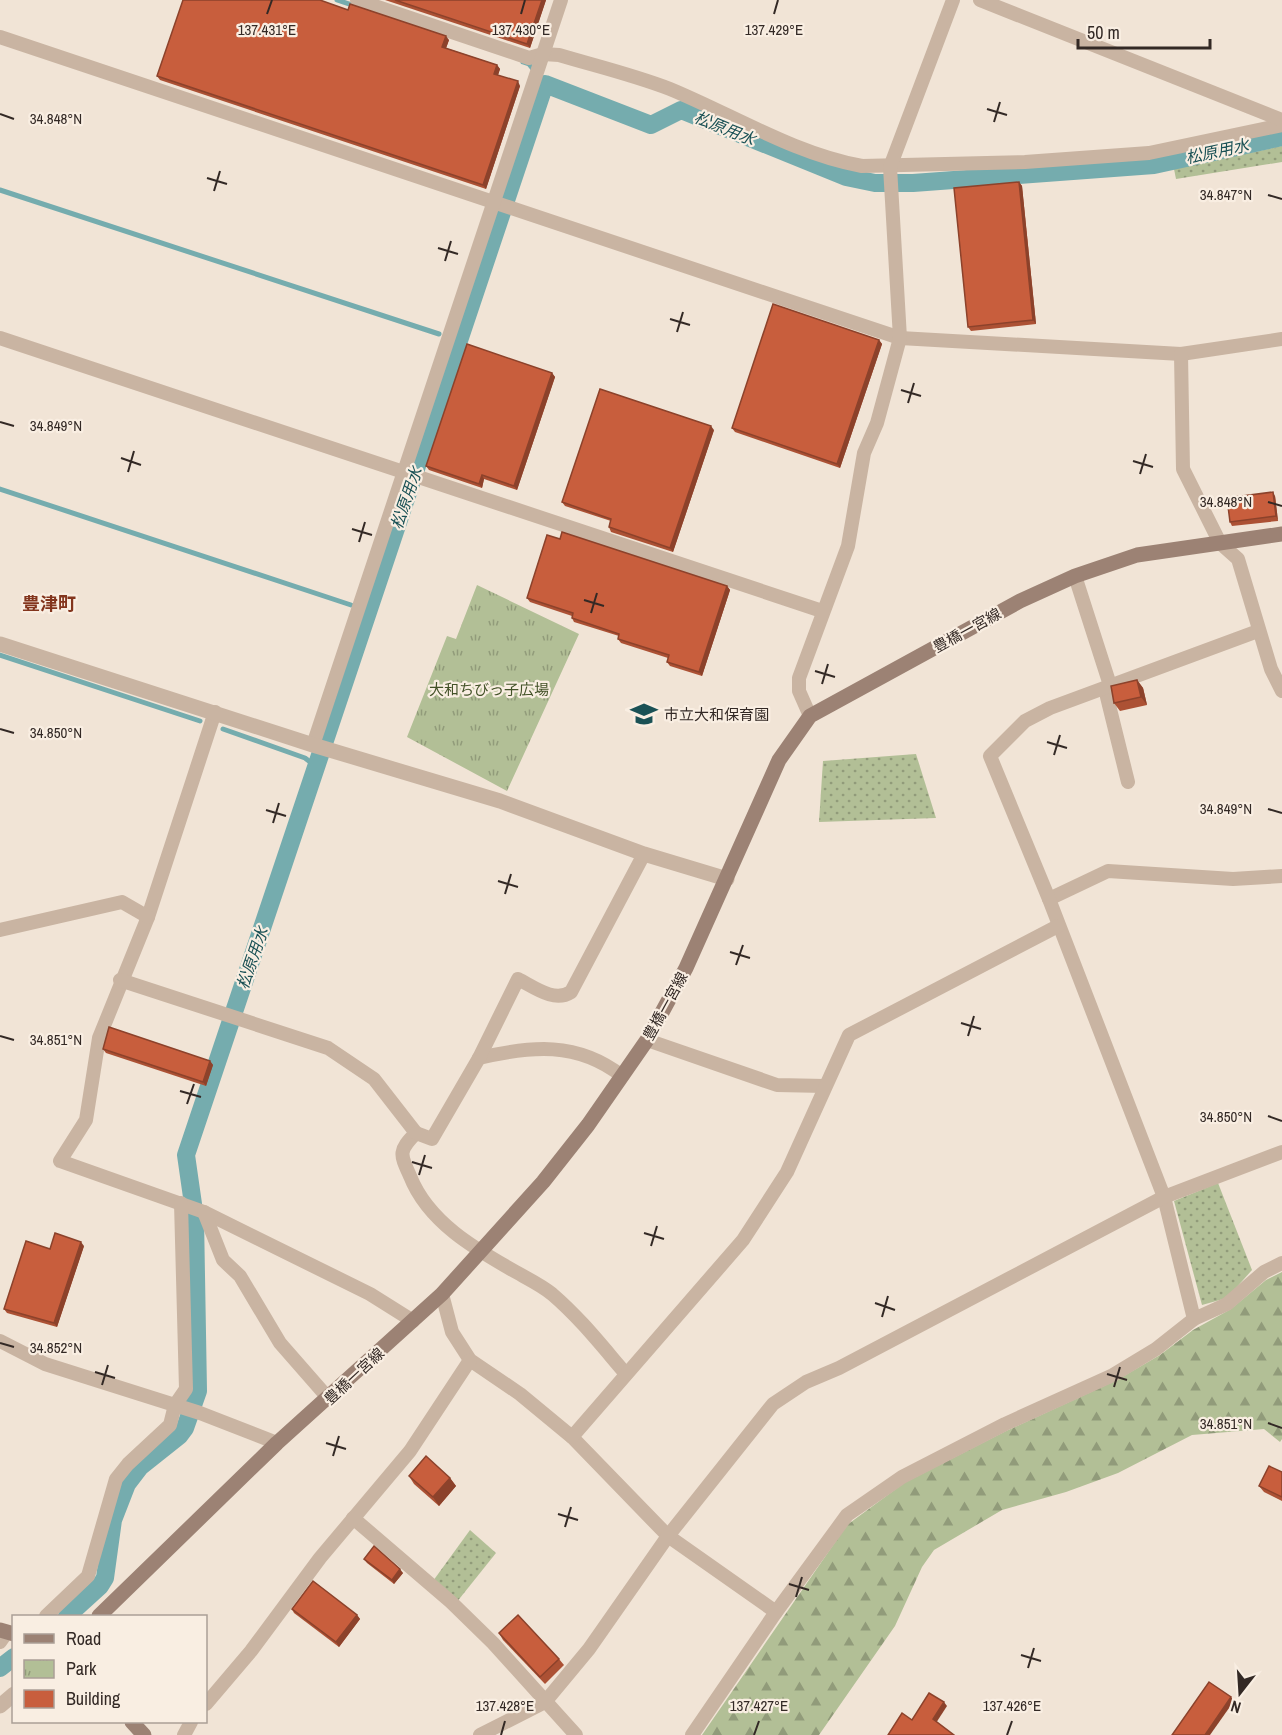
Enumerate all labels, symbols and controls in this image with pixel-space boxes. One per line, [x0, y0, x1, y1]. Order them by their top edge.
scale bar [1078, 12, 1210, 50]
text: 137.431°E [238, 19, 296, 40]
text: 137.430°E [492, 19, 550, 40]
text: 137.429°E [745, 19, 803, 40]
text: 50 m [1087, 20, 1120, 45]
water label: 松原用水 [691, 106, 761, 151]
text: 34.848°N [30, 108, 82, 129]
water label: 松原用水 [1183, 133, 1253, 168]
text: 34.847°N [1200, 184, 1252, 205]
text: 34.849°N [30, 415, 82, 436]
water label: 松原用水 [385, 462, 427, 532]
text: 34.848°N [1200, 491, 1252, 512]
district label: 豊津町 [22, 591, 76, 616]
street label: 豊橋一宮線 [929, 603, 1005, 657]
park label: 大和ちびっ子広場 [429, 679, 549, 700]
school or university icon: 市立大和保育園 [629, 699, 659, 729]
place label: 市立大和保育園 [664, 704, 769, 725]
text: 34.850°N [30, 722, 82, 743]
text: 34.849°N [1200, 798, 1252, 819]
water label: 松原用水 [231, 922, 273, 992]
street label: 豊橋一宮線 [638, 968, 692, 1044]
text: 34.851°N [30, 1029, 82, 1050]
text: 34.850°N [1200, 1106, 1252, 1127]
text: 34.852°N [30, 1337, 82, 1358]
street label: 豊橋一宮線 [319, 1343, 389, 1409]
text: 34.851°N [1200, 1413, 1252, 1434]
legend [12, 1615, 207, 1723]
text: Road [66, 1626, 101, 1651]
text: Park [66, 1656, 97, 1681]
north arrow [1210, 1663, 1270, 1723]
text: Building [66, 1686, 121, 1711]
text: 137.428°E [476, 1695, 534, 1716]
text: 137.427°E [730, 1695, 788, 1716]
text: 137.426°E [983, 1695, 1041, 1716]
text: N [1228, 1695, 1243, 1719]

